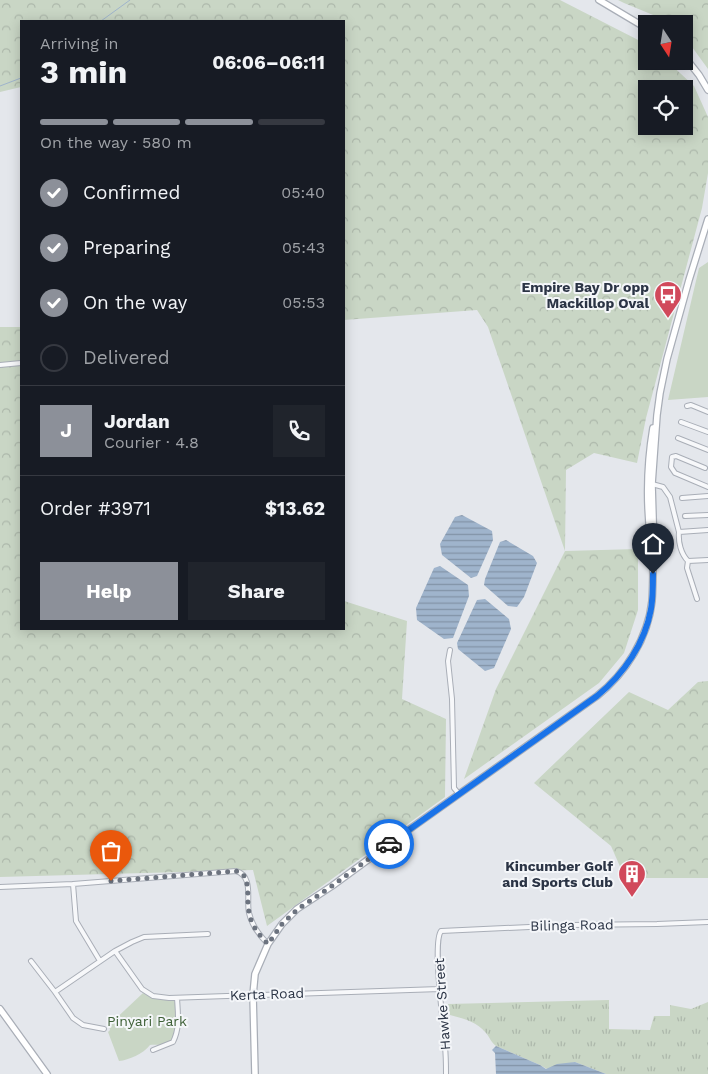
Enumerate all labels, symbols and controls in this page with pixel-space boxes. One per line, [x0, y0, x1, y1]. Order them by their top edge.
north arrow [638, 15, 692, 70]
map controls [638, 15, 693, 135]
text: Arriving in [40, 34, 118, 53]
text: 06:06–06:11 [212, 51, 325, 74]
text: 3 min [40, 53, 127, 91]
button: locate [638, 80, 693, 135]
text: On the way · 580 m [40, 133, 192, 152]
icon: check [40, 179, 68, 207]
text: Confirmed [83, 181, 180, 204]
text: 05:40 [281, 183, 325, 202]
icon: check [40, 234, 68, 262]
text: Preparing [83, 236, 170, 259]
text: 05:43 [282, 238, 325, 257]
place label: Empire Bay Dr opp Mackillop Oval [522, 279, 649, 311]
bus stop icon: Empire Bay Dr opp Mackillop Oval [653, 280, 683, 319]
icon: check [40, 289, 68, 317]
text: On the way [83, 291, 187, 314]
text: 05:53 [282, 293, 325, 312]
text: Delivered [83, 346, 170, 369]
button: phone [273, 405, 325, 457]
text: Jordan [104, 410, 170, 433]
text: J [60, 419, 72, 442]
text: Courier · 4.8 [104, 433, 199, 452]
text: Order #3971 [40, 497, 151, 520]
text: $13.62 [265, 497, 325, 520]
pin [632, 523, 674, 574]
icon: home [639, 530, 667, 558]
button: Help [40, 562, 178, 620]
button: Share [188, 562, 325, 620]
courier [364, 819, 414, 869]
pin [90, 830, 132, 881]
icon: car [375, 830, 403, 858]
icon: bag [97, 837, 125, 865]
place label: Kincumber Golf and Sports Club [502, 858, 613, 890]
building icon: Kincumber Golf and Sports Club [617, 859, 647, 898]
street label: Bilinga Road [530, 916, 614, 934]
street label: Hawke Street [431, 957, 453, 1051]
street label: Kerta Road [230, 985, 304, 1003]
park label: Pinyari Park [107, 1013, 187, 1029]

